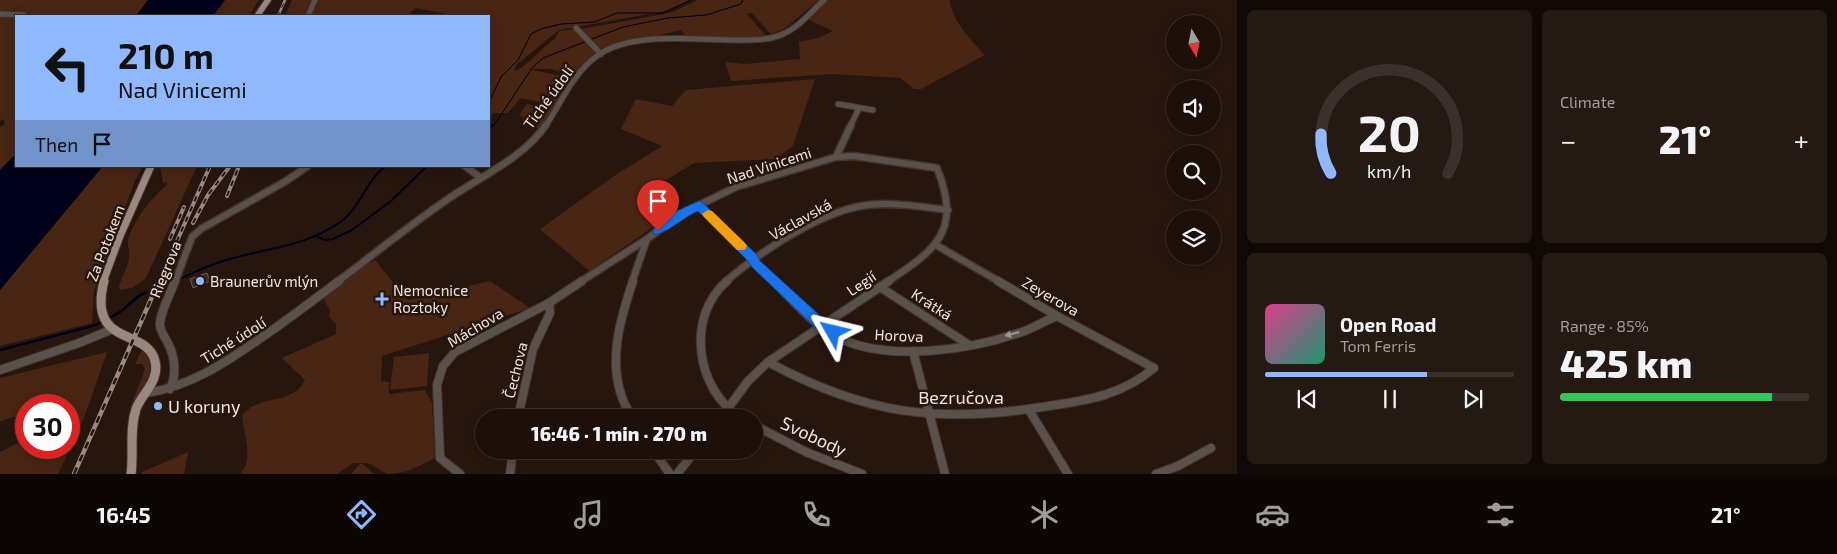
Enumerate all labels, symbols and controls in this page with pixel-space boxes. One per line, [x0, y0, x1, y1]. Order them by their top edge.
north arrow [1166, 15, 1221, 70]
map controls [1166, 15, 1221, 265]
text: 210 m [118, 34, 214, 76]
icon: left [35, 35, 100, 100]
street label: Tiché údolí [519, 61, 578, 132]
text: Nad Vinicemi [118, 76, 247, 102]
button: sound [1166, 80, 1221, 135]
text: Climate [1560, 92, 1615, 111]
text: 20 [1358, 100, 1421, 162]
text: 21° [1659, 116, 1711, 162]
text: − [1560, 123, 1576, 157]
text: + [1794, 123, 1809, 157]
icon: arrive [88, 130, 116, 158]
text: Then [35, 133, 78, 156]
street label: Nad Vinicemi [724, 143, 814, 187]
button: search [1166, 145, 1221, 200]
text: km/h [1367, 160, 1412, 182]
pin [637, 180, 679, 231]
icon: arrive [644, 187, 672, 215]
street label: Václavská [766, 195, 834, 243]
street label: Za Potokem [82, 202, 128, 284]
button: layers [1166, 210, 1221, 265]
street label: Riegrova [145, 238, 185, 300]
street label: Legií [843, 266, 880, 299]
place label: Braunerův mlýn [210, 272, 318, 290]
street label: Zeyerova [1019, 273, 1083, 319]
marker: Braunerův mlýn [194, 275, 206, 287]
place label: Nemocnice Roztoky [393, 281, 468, 316]
street label: Krátká [908, 284, 956, 324]
marker: Nemocnice Roztoky [375, 292, 389, 306]
street label: Máchova [444, 303, 506, 351]
position arrow [806, 305, 858, 357]
street label: Tiché údolí [197, 312, 270, 367]
text: Open Road [1340, 313, 1436, 336]
text: Range · 85% [1560, 316, 1649, 335]
street label: Horova [874, 325, 924, 345]
one-way arrow [1005, 330, 1020, 338]
text: Tom Ferris [1340, 336, 1416, 355]
street label: Čechova [499, 340, 531, 400]
text: 425 km [1560, 340, 1692, 386]
icon: previous [1293, 385, 1321, 413]
icon: pause [1376, 385, 1404, 413]
icon: next [1459, 385, 1487, 413]
street label: Bezručova [918, 386, 1004, 408]
speed limit sign: 30 [15, 394, 80, 459]
place label: U koruny [168, 395, 241, 417]
marker: U koruny [152, 400, 164, 412]
street label: Svobody [778, 411, 851, 461]
text: 16:46 · 1 min · 270 m [531, 422, 707, 445]
icon: directions [344, 497, 379, 532]
icon: music [571, 497, 606, 532]
icon: phone [799, 497, 834, 532]
icon: climate [1027, 497, 1062, 532]
icon: car [1255, 497, 1290, 532]
icon: filters [1483, 497, 1518, 532]
text: 16:45 [96, 501, 151, 527]
text: 21° [1711, 501, 1740, 527]

